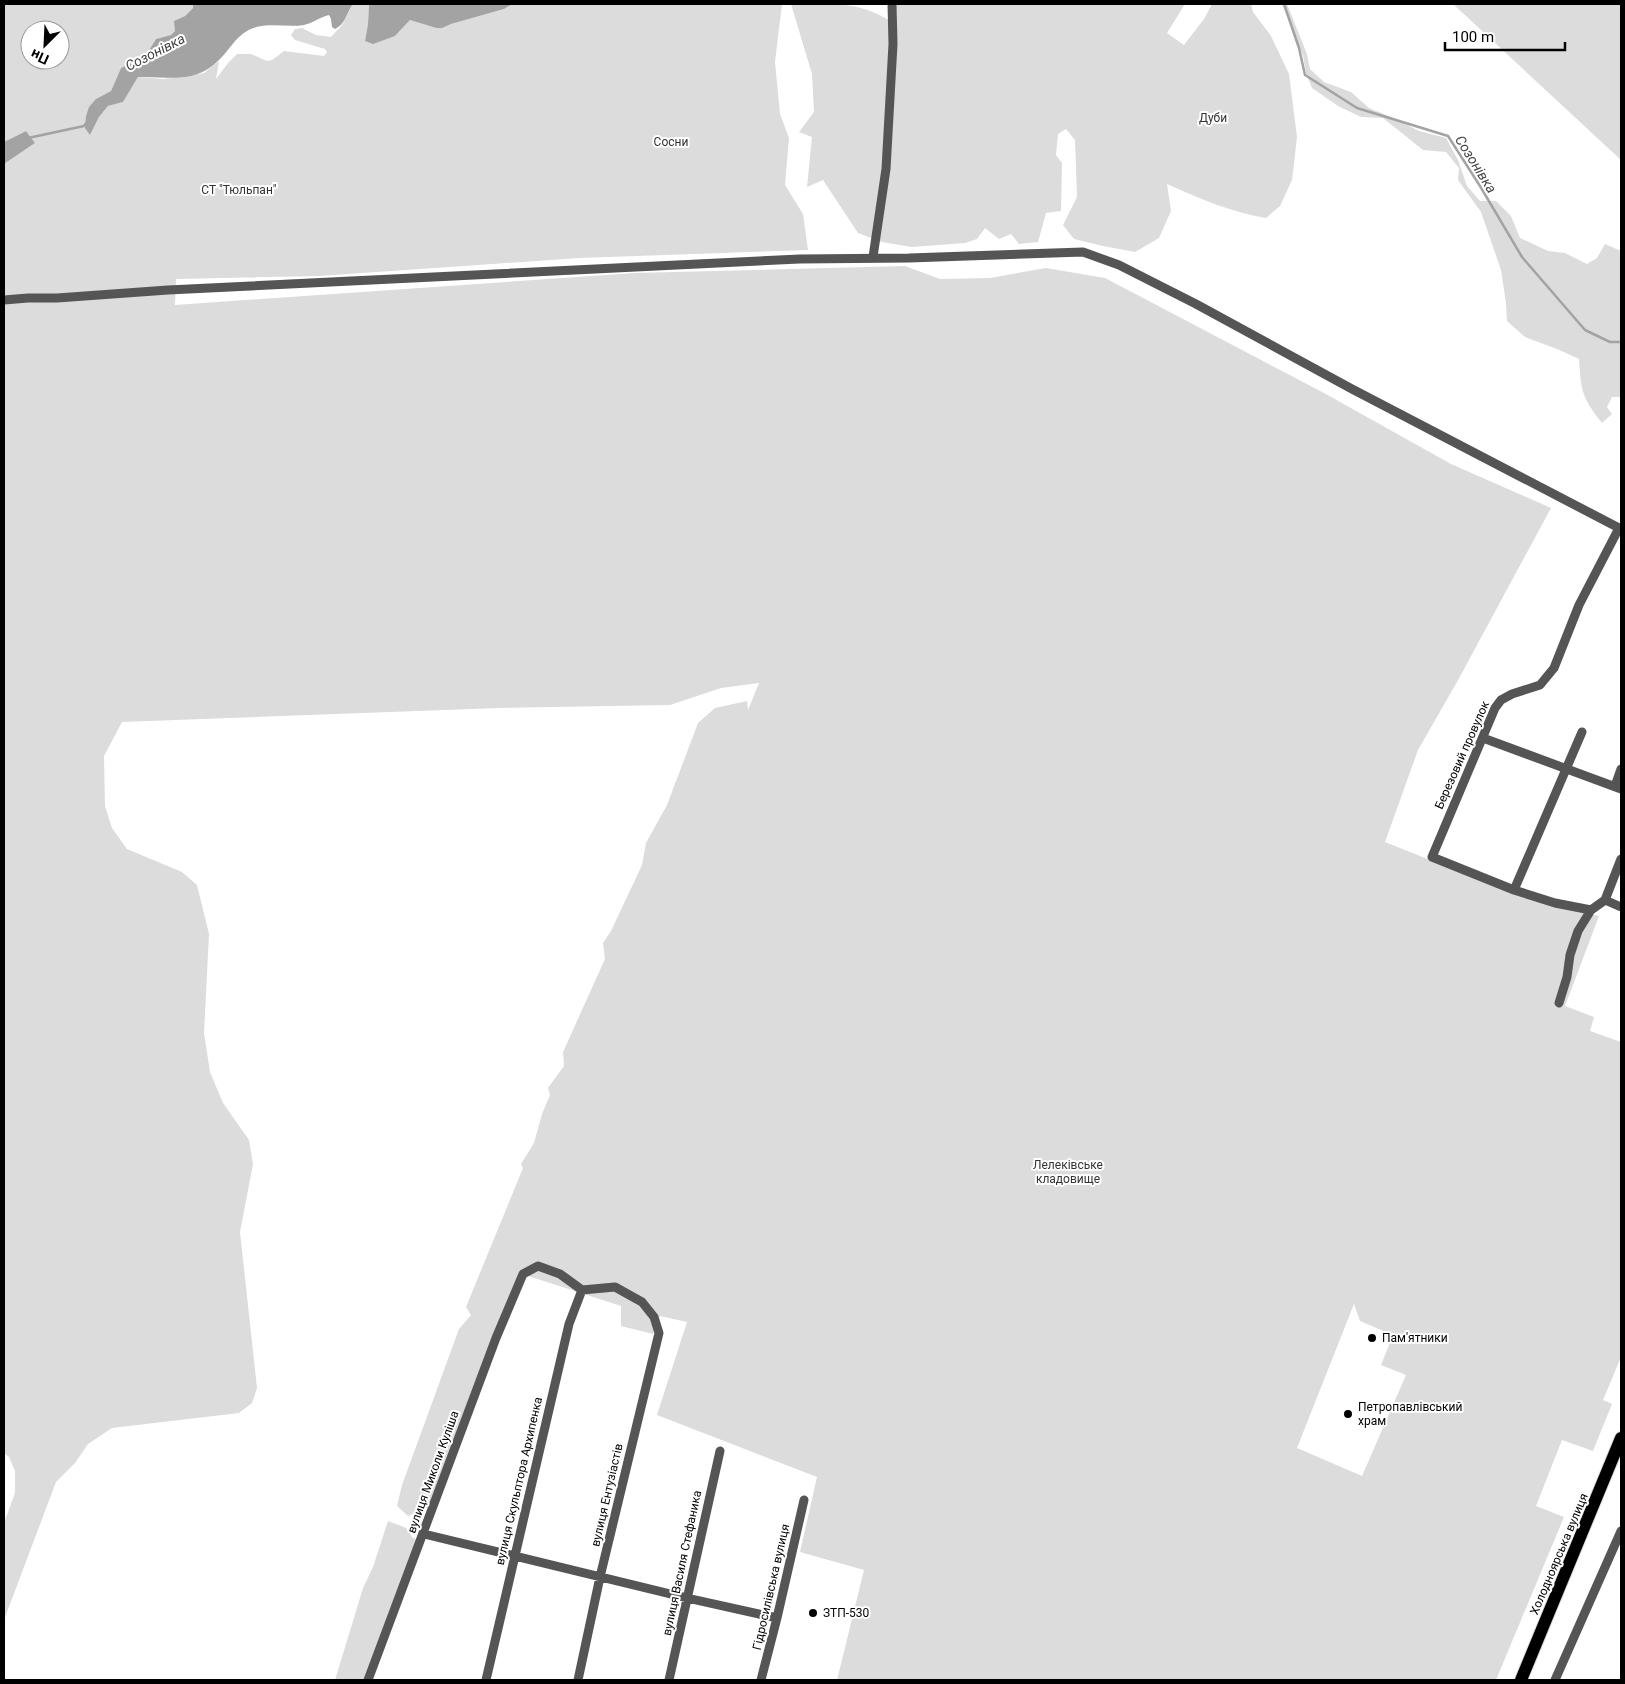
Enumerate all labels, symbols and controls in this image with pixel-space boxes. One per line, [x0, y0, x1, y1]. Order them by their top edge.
north arrow [20, 20, 70, 70]
scale bar [1445, 20, 1565, 52]
text: 100 m [1452, 28, 1494, 46]
water label: Созонівка [122, 30, 188, 74]
text: Пн [28, 46, 51, 68]
park label: Дуби [1199, 111, 1227, 125]
water label: Созонівка [1452, 132, 1500, 196]
park label: Сосни [654, 135, 688, 149]
park label: СТ "Тюльпан" [201, 183, 277, 197]
street label: Березовий провулок [1432, 698, 1492, 811]
park label: Лелеківське кладовище [1033, 1158, 1103, 1186]
place label: Пам'ятники [1382, 1331, 1448, 1345]
marker: Пам'ятники [1366, 1332, 1378, 1344]
street label: вулиця Скульптора Архипенка [493, 1396, 545, 1566]
place label: Петропавлівський храм [1358, 1400, 1462, 1428]
marker: Петропавлівський храм [1342, 1408, 1354, 1420]
street label: вулиця Миколи Куліша [404, 1409, 462, 1535]
street label: вулиця Ентузіастів [588, 1442, 626, 1548]
street label: вулиця Василя Стефаника [660, 1489, 704, 1637]
street label: Холодноярська вулиця [1527, 1491, 1591, 1617]
street label: Гідросилівська вулиця [750, 1523, 792, 1651]
place label: ЗТП-530 [823, 1606, 870, 1620]
marker: ЗТП-530 [807, 1607, 819, 1619]

